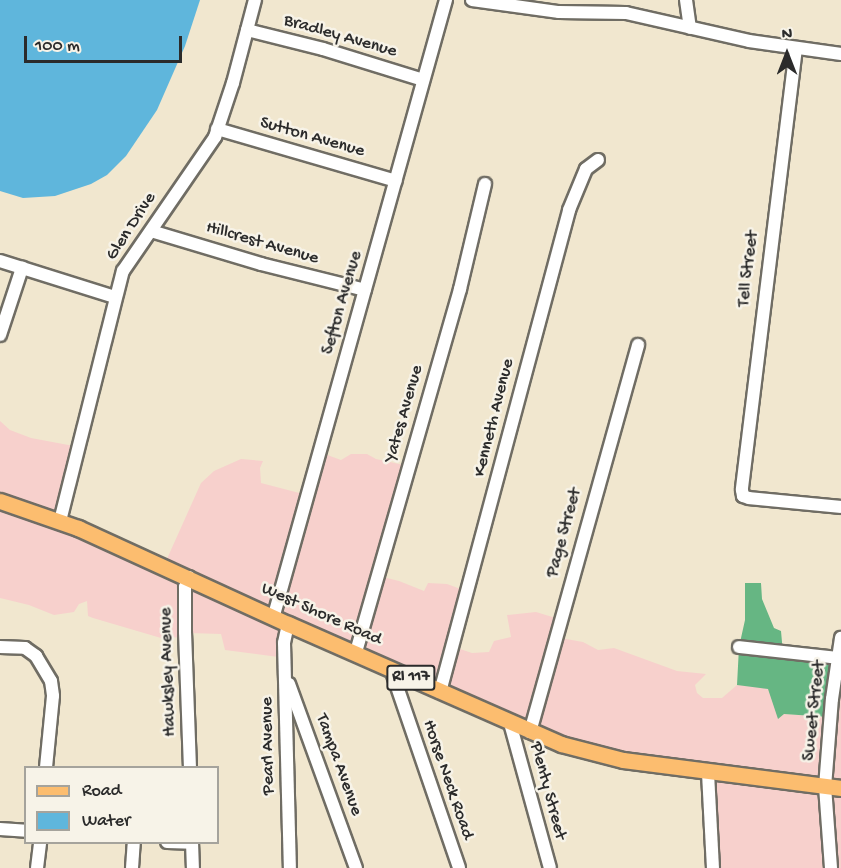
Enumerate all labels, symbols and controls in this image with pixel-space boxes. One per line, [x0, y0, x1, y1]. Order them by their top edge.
street label: Bradley Avenue [281, 11, 399, 63]
scale bar [27, 24, 184, 62]
north arrow [757, 24, 817, 84]
text: N [782, 26, 792, 45]
text: 100 m [35, 36, 80, 57]
street label: Sutton Avenue [257, 113, 367, 163]
street label: Glen Drive [102, 189, 162, 265]
street label: Hillcrest Avenue [203, 218, 321, 270]
street label: Tell Street [734, 230, 764, 308]
street label: Sefton Avenue [318, 249, 368, 357]
street label: Kenneth Avenue [470, 357, 520, 479]
street label: Yates Avenue [381, 363, 429, 465]
street label: Page Street [543, 486, 587, 580]
street label: West Shore Road [257, 579, 385, 651]
street label: Hawksley Avenue [156, 607, 182, 737]
street label: Sweet Street [799, 660, 831, 762]
road number: RI 117 [386, 665, 436, 691]
street label: Pearl Avenue [257, 697, 281, 795]
street label: Tampa Avenue [310, 711, 366, 819]
street label: Horse Neck Road [416, 717, 478, 843]
street label: Plenty Street [524, 740, 570, 842]
legend [24, 766, 219, 844]
text: Road [82, 781, 121, 802]
text: Water [82, 811, 130, 832]

